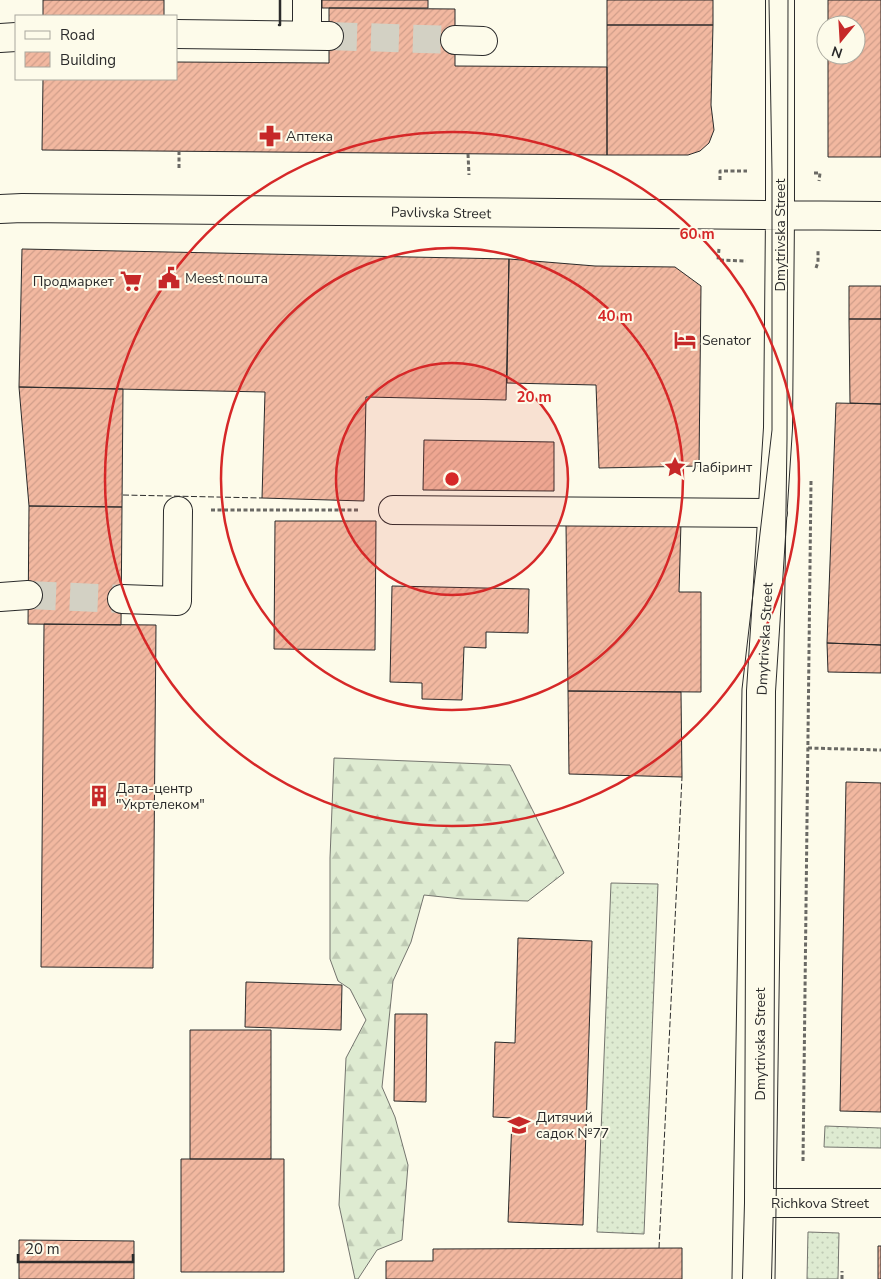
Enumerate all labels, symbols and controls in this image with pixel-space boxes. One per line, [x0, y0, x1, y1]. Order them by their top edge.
legend [15, 15, 178, 80]
north arrow [816, 15, 866, 65]
text: Road [60, 25, 95, 45]
text: N [829, 41, 845, 63]
text: Building [60, 50, 116, 70]
pharmacy icon: Аптека [257, 123, 283, 149]
place label: Аптека [286, 127, 333, 146]
street label: Dmytrivska Street [771, 179, 790, 291]
street label: Pavlivska Street [391, 203, 491, 223]
text: 60 m [679, 224, 715, 244]
public building icon: Meest пошта [156, 265, 182, 291]
supermarket icon: Продмаркет [118, 268, 144, 294]
place label: Meest пошта [185, 269, 268, 288]
place label: Продмаркет [33, 272, 115, 291]
text: 40 m [597, 306, 633, 326]
hotel icon: Senator [672, 327, 698, 353]
place label: Senator [702, 331, 751, 350]
text: 20 m [516, 387, 552, 407]
place icon: Лабіринт [662, 454, 688, 480]
place label: Лабіринт [692, 458, 753, 477]
centre of rings [443, 470, 461, 488]
street label: Dmytrivska Street [753, 582, 777, 696]
place label: Дата-центр "Укртелеком" [116, 779, 205, 814]
building icon: Дата-центр "Укртелеком" [86, 783, 112, 809]
street label: Dmytrivska Street [751, 988, 770, 1100]
place label: Дитячий садок №77 [536, 1108, 609, 1143]
school or university icon: Дитячий садок №77 [506, 1112, 532, 1138]
street label: Richkova Street [771, 1194, 869, 1213]
scale bar [18, 1232, 132, 1264]
text: 20 m [25, 1239, 60, 1259]

